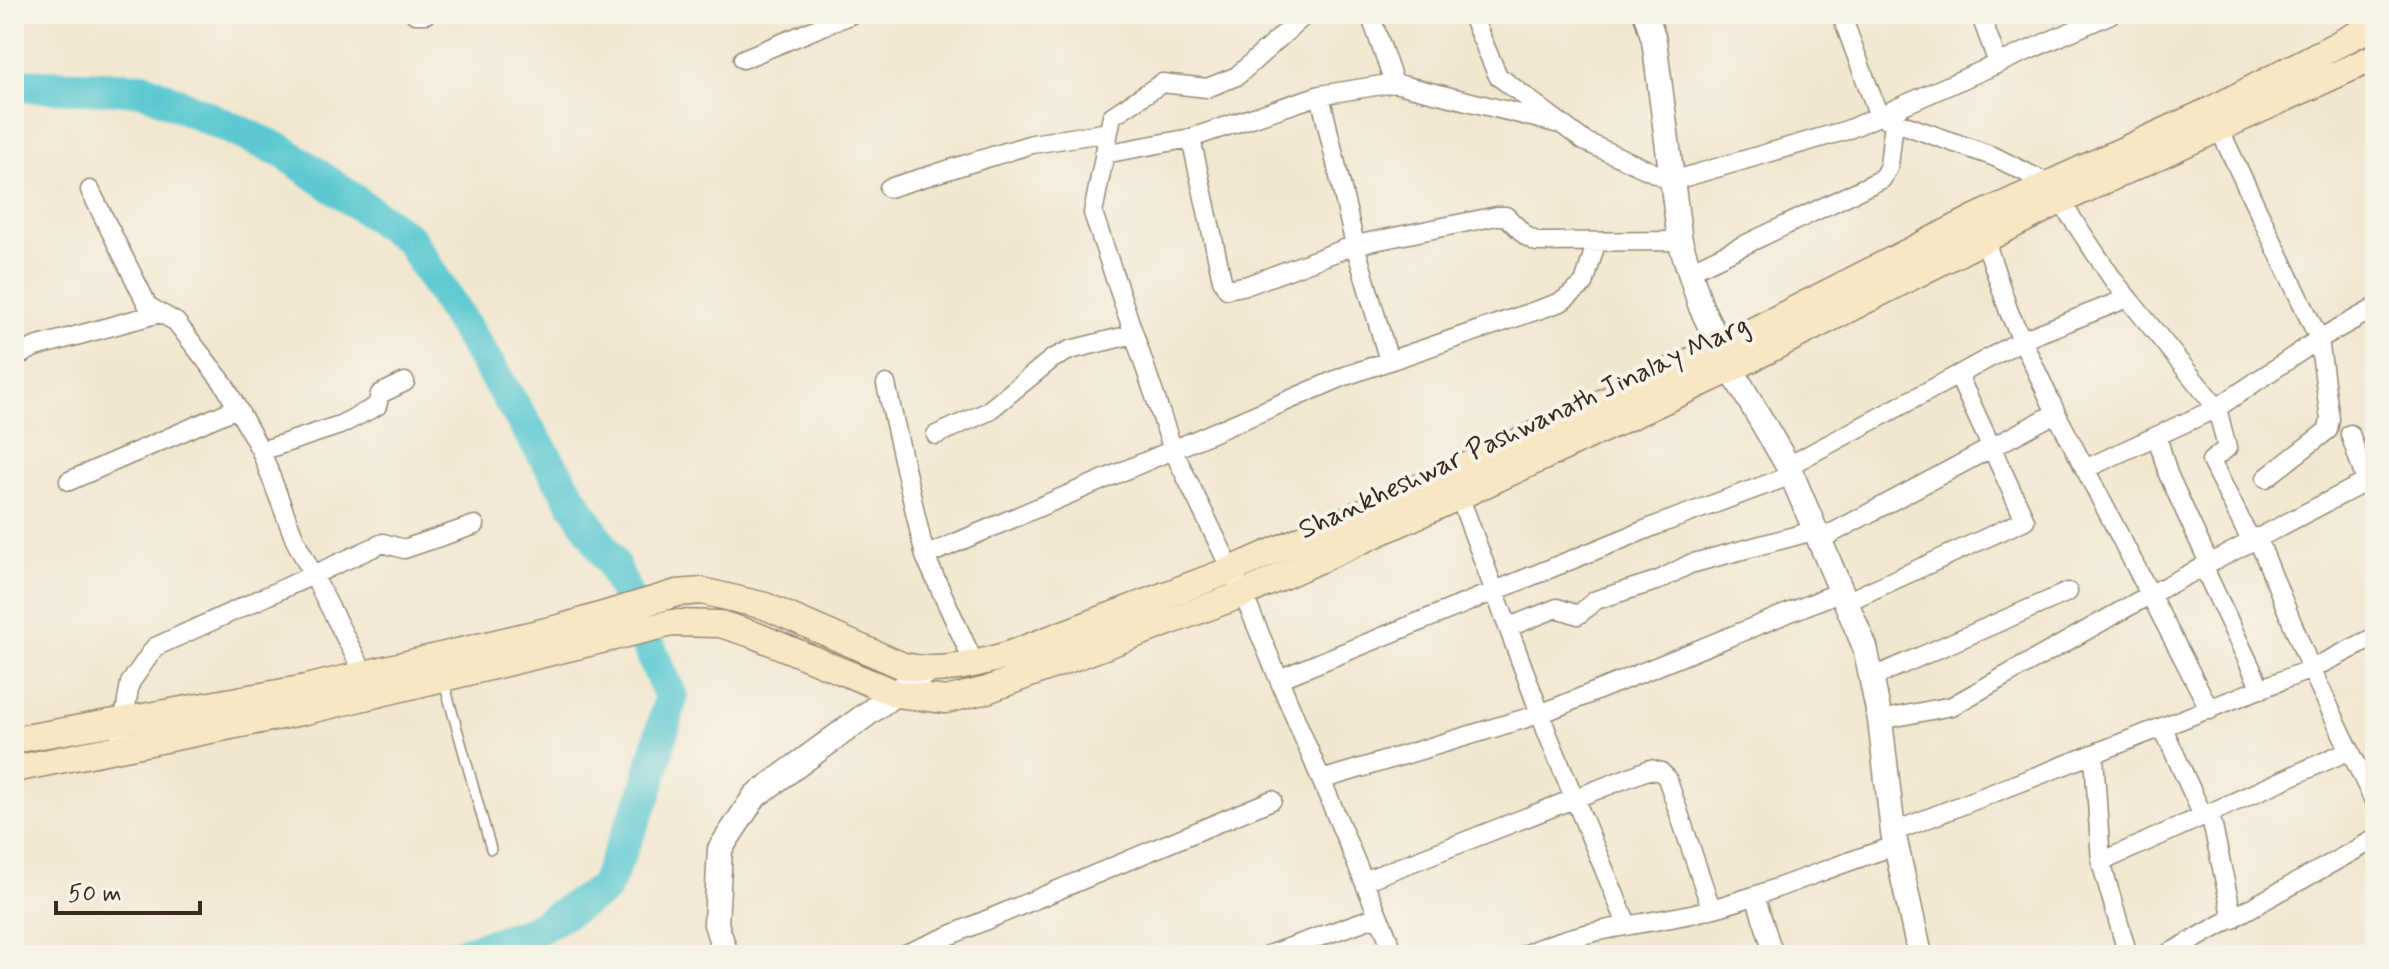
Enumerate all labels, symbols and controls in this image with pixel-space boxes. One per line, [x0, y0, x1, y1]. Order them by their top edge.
street label: Shankheshwar Pashwanath Jinalay Marg [1293, 307, 1755, 549]
scale bar [56, 865, 200, 915]
text: 50 m [68, 879, 122, 910]

